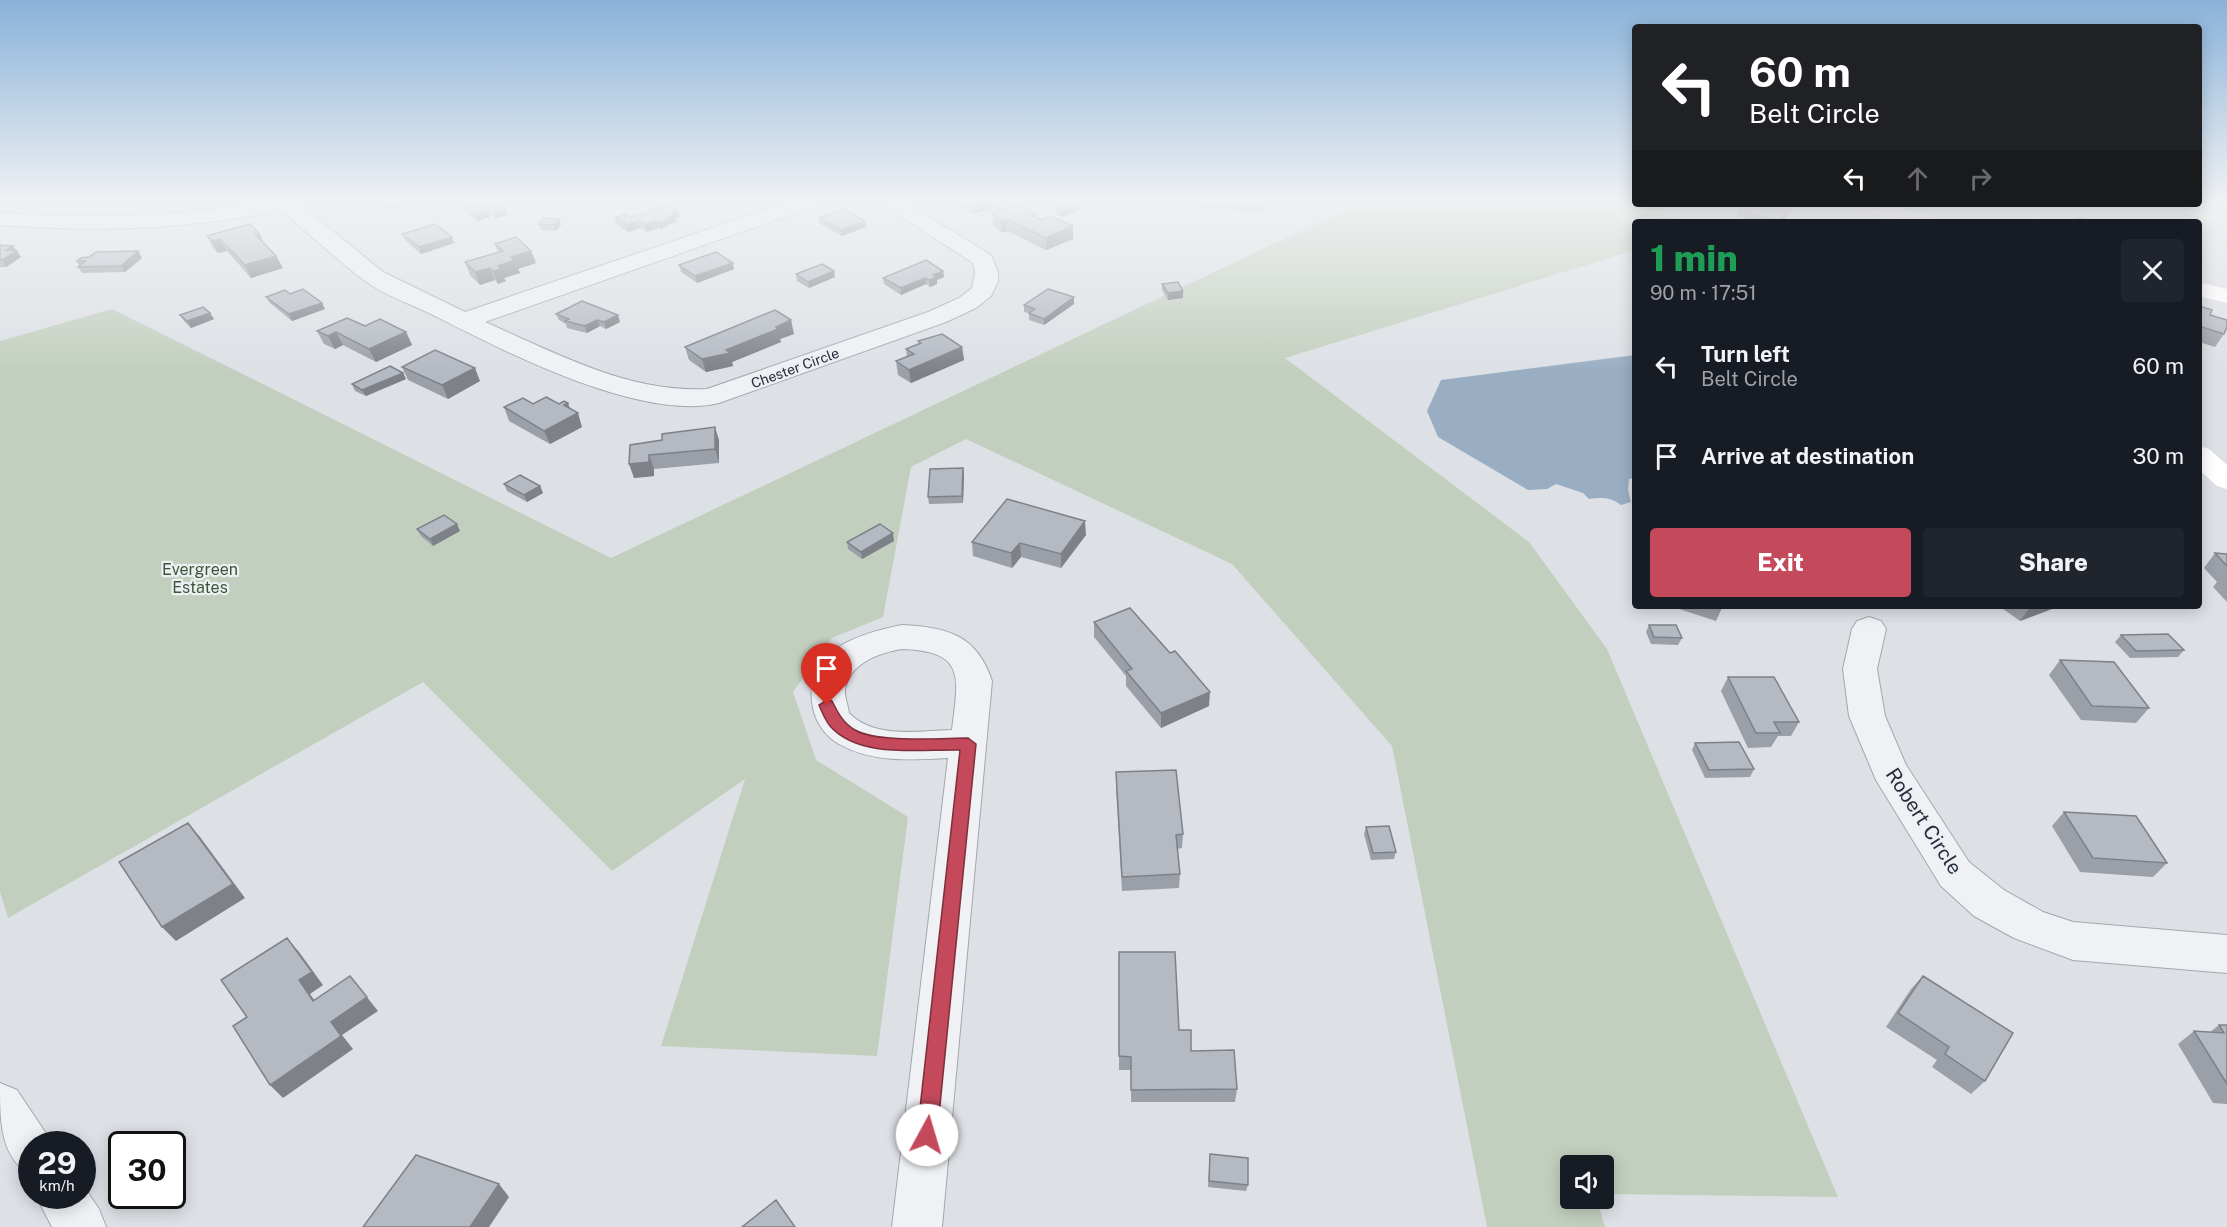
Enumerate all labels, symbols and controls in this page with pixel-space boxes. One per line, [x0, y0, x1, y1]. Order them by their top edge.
text: 60 m [1749, 47, 1851, 96]
icon: left [1650, 48, 1728, 126]
text: Belt Circle [1749, 97, 1880, 129]
icon: left [1838, 162, 1871, 195]
icon: ahead [1901, 162, 1934, 195]
icon: right [1964, 162, 1997, 195]
text: 1 min [1650, 237, 1738, 279]
button: close [2121, 239, 2184, 302]
text: 90 m · 17:51 [1650, 281, 1757, 305]
text: Turn left [1701, 341, 1790, 367]
street label: Chester Circle [749, 345, 841, 391]
icon: left [1650, 350, 1683, 383]
text: 60 m [2133, 353, 2184, 379]
text: Belt Circle [1701, 367, 1798, 391]
icon: arrive [1650, 440, 1683, 473]
text: Arrive at destination [1701, 443, 1914, 469]
text: 30 m [2132, 443, 2184, 469]
button: Exit [1650, 528, 1911, 597]
button: Share [1923, 528, 2184, 597]
park label: Evergreen Estates [162, 560, 238, 597]
pin [801, 643, 852, 705]
icon: arrive [810, 652, 843, 685]
street label: Robert Circle [1881, 763, 1967, 879]
position arrow [895, 1103, 959, 1167]
speed limit sign: 30 [108, 1131, 186, 1209]
text: 29 [38, 1145, 76, 1181]
map controls [1560, 1155, 1614, 1209]
button: sound [1560, 1155, 1614, 1209]
text: km/h [39, 1177, 75, 1194]

